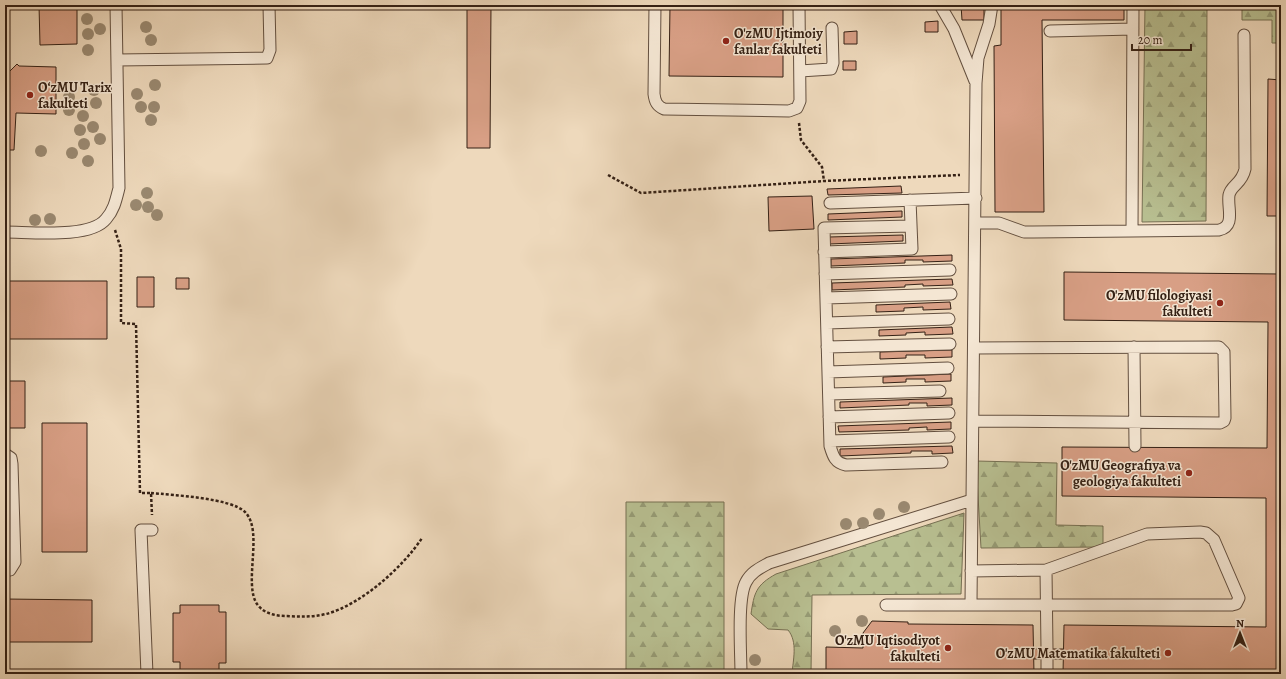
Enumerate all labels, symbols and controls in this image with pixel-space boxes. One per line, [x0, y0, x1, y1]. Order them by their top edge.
place label: O'zMU Ijtimoiy fanlar fakulteti [734, 24, 823, 59]
scale bar [1132, 26, 1191, 52]
text: 20 m [1138, 32, 1162, 48]
marker: O'zMU Ijtimoiy fanlar fakulteti [721, 36, 731, 46]
place label: OʻzMU Tarix fakulteti [38, 78, 111, 113]
marker: OʻzMU Tarix fakulteti [25, 90, 35, 100]
place label: O'zMU filologiyasi fakulteti [1106, 286, 1212, 321]
marker: O'zMU filologiyasi fakulteti [1215, 298, 1225, 308]
place label: O'zMU Geografiya va geologiya fakulteti [1060, 456, 1181, 491]
marker: O'zMU Geografiya va geologiya fakulteti [1184, 468, 1194, 478]
north arrow [1220, 613, 1260, 653]
text: N [1236, 616, 1244, 631]
place label: O'zMU Iqtisodiyot fakulteti [835, 631, 940, 666]
marker: O'zMU Iqtisodiyot fakulteti [943, 643, 953, 653]
place label: O'zMU Matematika fakulteti [996, 644, 1160, 663]
marker: O'zMU Matematika fakulteti [1163, 648, 1173, 658]

